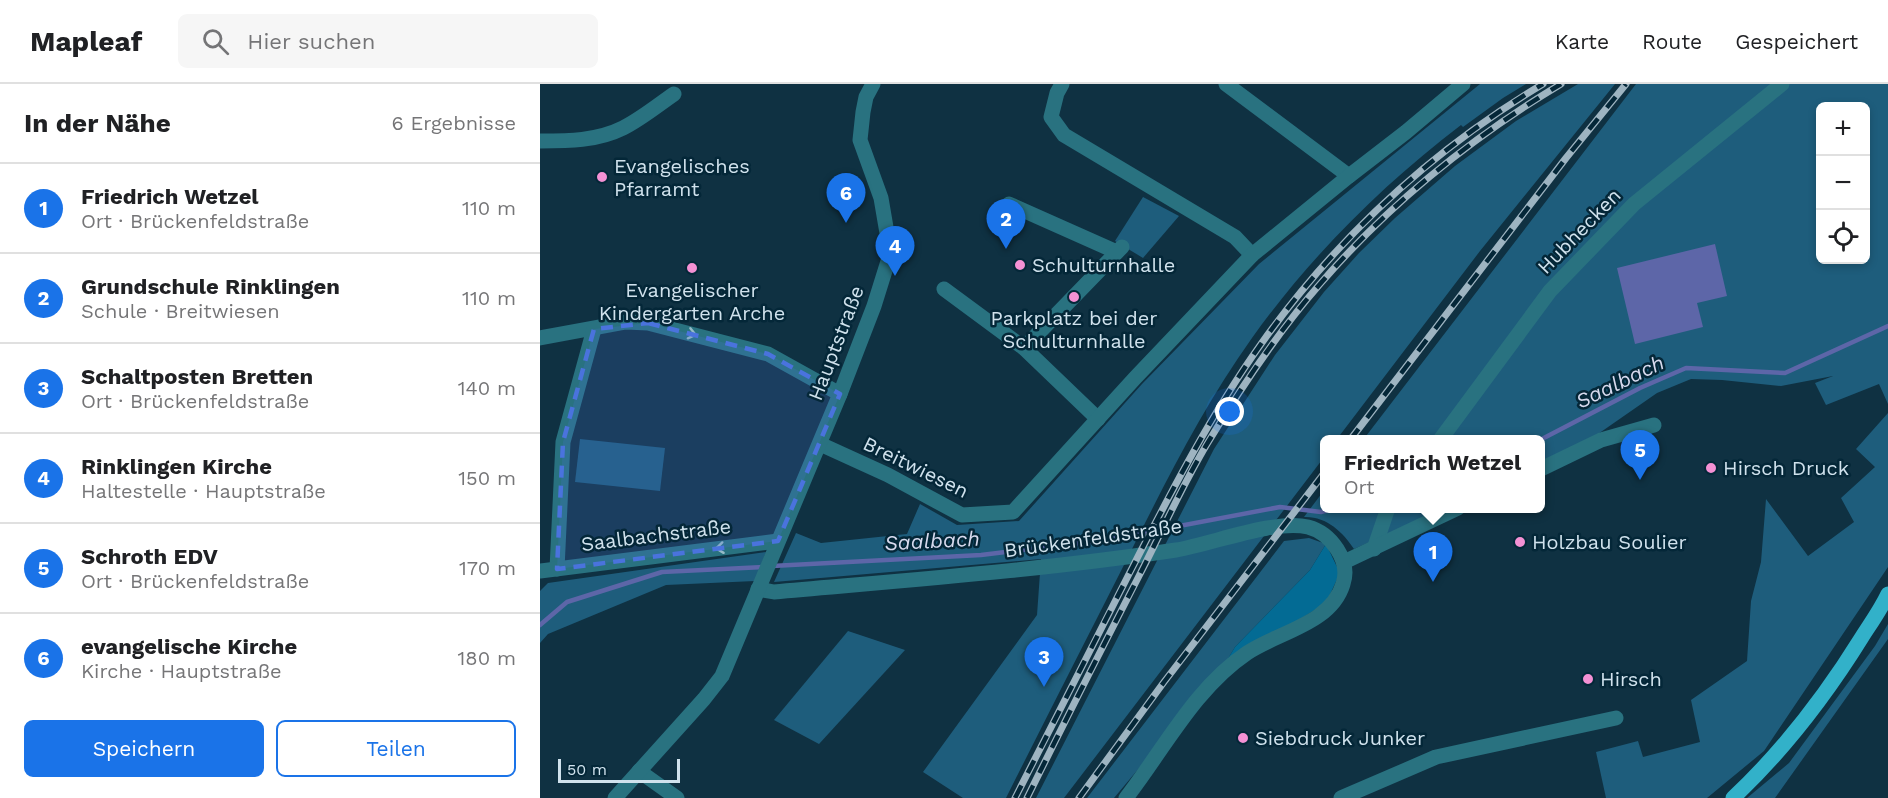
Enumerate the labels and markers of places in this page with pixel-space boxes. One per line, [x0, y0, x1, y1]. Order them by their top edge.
place label: Evangelisches Pfarramt [614, 154, 750, 201]
marker: Evangelisches Pfarramt [595, 170, 609, 184]
pin: 6 [826, 174, 866, 223]
pin: 2 [986, 200, 1026, 249]
pin: 4 [876, 226, 914, 276]
place label: Schulturnhalle [1032, 253, 1175, 277]
marker: Schulturnhalle [1013, 258, 1027, 272]
marker: Evangelischer Kindergarten Arche [685, 261, 699, 275]
place label: Evangelischer Kindergarten Arche [599, 278, 785, 325]
marker: Parkplatz bei der Schulturnhalle [1067, 290, 1081, 304]
place label: Parkplatz bei der Schulturnhalle [991, 306, 1157, 353]
pin: 5 [1620, 430, 1660, 480]
place label: Hirsch Druck [1723, 456, 1849, 480]
marker: Hirsch Druck [1704, 461, 1718, 475]
place label: Holzbau Soulier [1532, 530, 1687, 554]
pin: 1 [1414, 532, 1452, 582]
marker: Holzbau Soulier [1513, 535, 1527, 549]
pin: 3 [1024, 638, 1064, 687]
place label: Hirsch [1600, 667, 1662, 691]
marker: Hirsch [1581, 672, 1595, 686]
place label: Siebdruck Junker [1255, 726, 1425, 750]
marker: Siebdruck Junker [1236, 731, 1250, 745]

